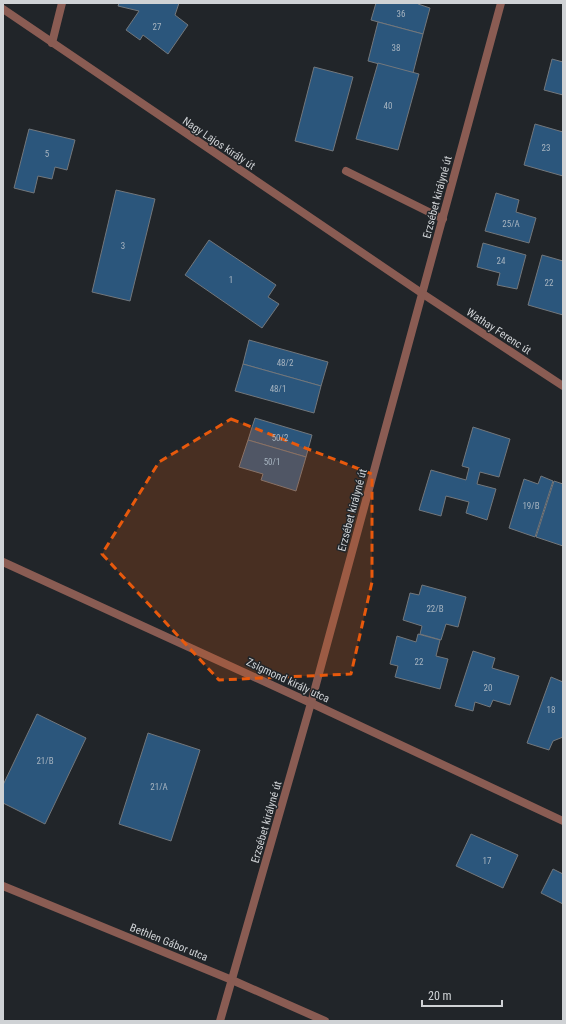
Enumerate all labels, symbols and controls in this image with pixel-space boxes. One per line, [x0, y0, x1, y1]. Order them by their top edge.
house number: 36 [397, 9, 405, 19]
house number: 27 [153, 22, 162, 32]
house number: 38 [392, 43, 400, 53]
house number: 40 [384, 101, 392, 111]
street label: Nagy Lajos király út [180, 114, 257, 172]
house number: 23 [542, 143, 550, 153]
house number: 5 [45, 149, 50, 159]
street label: Erzsébet királyné út [420, 155, 455, 240]
house number: 25/A [502, 219, 520, 229]
house number: 3 [121, 241, 125, 251]
house number: 24 [497, 256, 506, 266]
house number: 1 [229, 275, 233, 285]
house number: 22 [545, 278, 554, 288]
street label: Wathay Ferenc út [464, 306, 534, 357]
house number: 48/2 [277, 358, 294, 368]
house number: 48/1 [270, 384, 286, 394]
house number: 50/2 [272, 433, 289, 443]
house number: 50/1 [264, 457, 280, 467]
street label: Erzsébet királyné út [335, 468, 370, 553]
house number: 19/B [522, 501, 540, 511]
house number: 22/B [426, 604, 444, 614]
street label: Zsigmond király utca [244, 655, 331, 705]
house number: 22 [415, 657, 424, 667]
house number: 20 [484, 683, 492, 693]
house number: 18 [547, 705, 555, 715]
house number: 21/B [36, 756, 54, 766]
street label: Erzsébet királyné út [249, 780, 284, 865]
house number: 21/A [150, 782, 168, 792]
house number: 17 [483, 856, 492, 866]
street label: Bethlen Gábor utca [128, 921, 210, 964]
scale bar [422, 982, 502, 1008]
text: 20 m [428, 989, 452, 1003]

